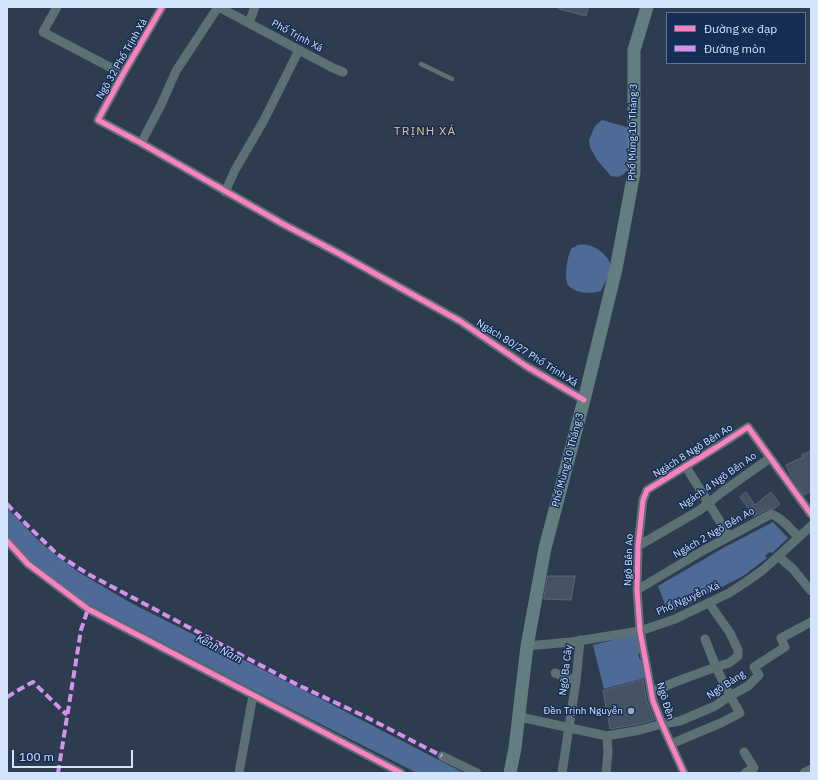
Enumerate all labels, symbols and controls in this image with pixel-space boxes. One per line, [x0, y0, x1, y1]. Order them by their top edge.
legend [666, 12, 806, 64]
street label: Ngõ 32 Phố Trịnh Xá [94, 17, 150, 101]
street label: Phố Trịnh Xá [269, 18, 325, 54]
text: Đường xe đạp [704, 21, 777, 36]
text: Đường mòn [704, 41, 766, 56]
street label: Phố Mùng 10 Tháng 3 [626, 83, 640, 181]
district label: TRỊNH XÁ [394, 125, 456, 139]
street label: Ngách 80/27 Phố Trịnh Xá [474, 317, 580, 389]
street label: Phố Mùng 10 Tháng 3 [550, 411, 586, 509]
street label: Ngách 8 Ngõ Bên Ao [651, 422, 735, 480]
street label: Ngách 4 Ngõ Bên Ao [677, 450, 759, 512]
street label: Ngách 2 Ngõ Bên Ao [671, 505, 757, 561]
street label: Ngõ Bên Ao [622, 534, 636, 586]
street label: Phố Nguyễn Xá [655, 580, 721, 618]
water label: Kênh Nam [194, 632, 244, 666]
street label: Ngõ Ba Cây [557, 644, 575, 696]
street label: Ngõ Bàng [705, 668, 747, 702]
street label: Ngõ Đền [654, 681, 676, 721]
place label: Đền Trịnh Nguyễn [543, 705, 623, 717]
marker: Đền Trịnh Nguyễn [626, 706, 636, 716]
scale bar [14, 742, 135, 768]
text: 100 m [19, 749, 54, 764]

